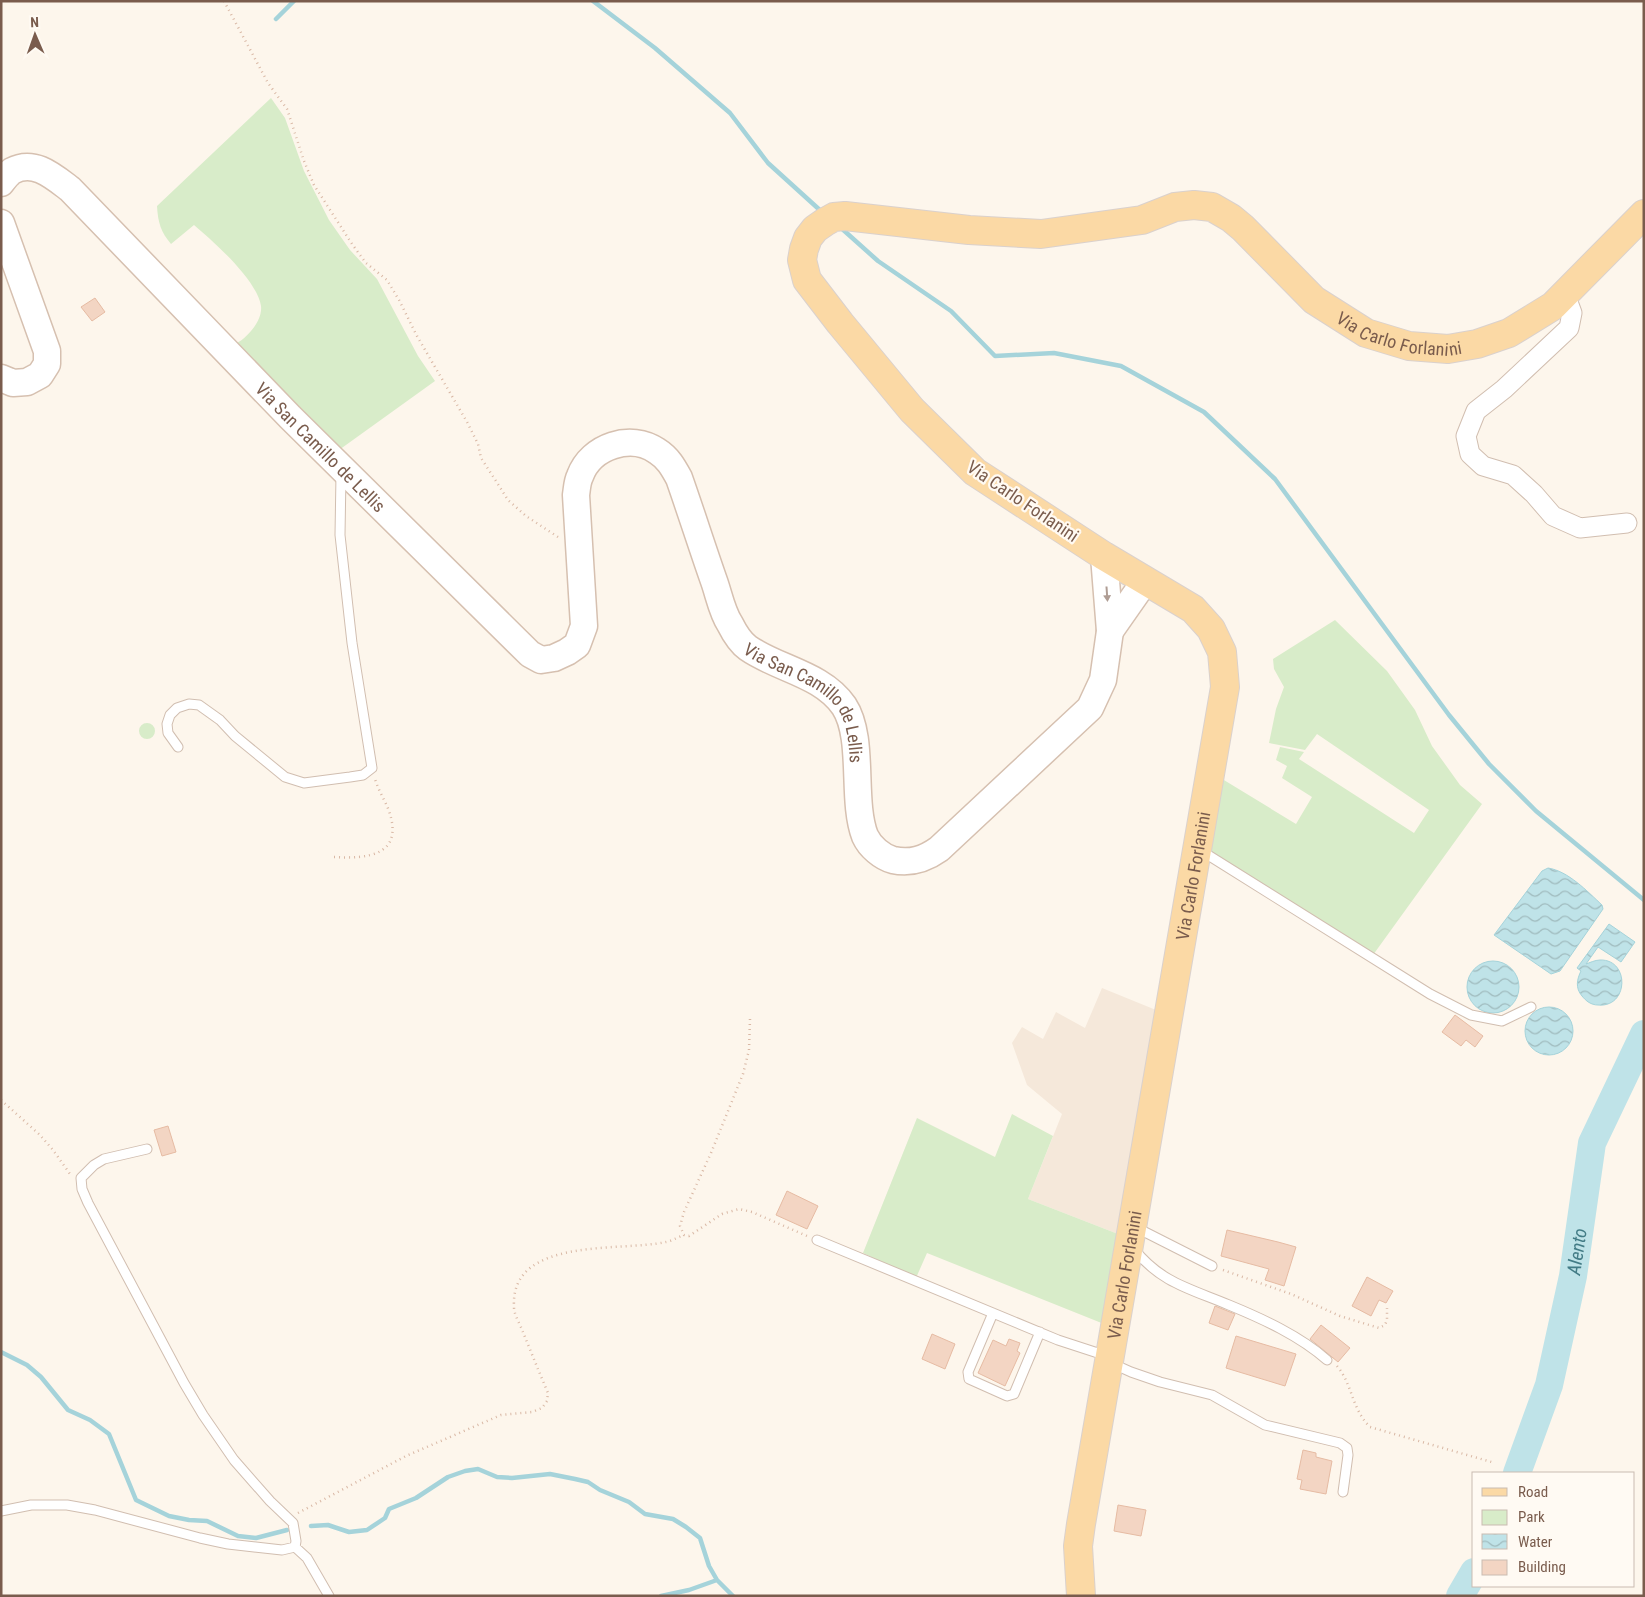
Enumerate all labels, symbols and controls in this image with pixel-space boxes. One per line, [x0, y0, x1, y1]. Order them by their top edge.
north arrow [10, 10, 60, 60]
text: N [30, 14, 39, 30]
street label: Via Carlo Forlanini [1333, 307, 1463, 360]
street label: Via San Camillo de Lellis [252, 378, 390, 516]
street label: Via Carlo Forlanini [963, 456, 1083, 546]
one-way arrow [1104, 586, 1112, 602]
street label: Via San Camillo de Lellis [740, 638, 867, 763]
street label: Via Carlo Forlanini [1171, 810, 1214, 942]
street label: Via Carlo Forlanini [1102, 1209, 1145, 1341]
water label: Alento [1562, 1227, 1591, 1277]
legend [1472, 1472, 1635, 1587]
text: Road [1518, 1483, 1548, 1501]
text: Park [1518, 1508, 1545, 1526]
text: Water [1518, 1533, 1553, 1551]
text: Building [1518, 1558, 1566, 1576]

